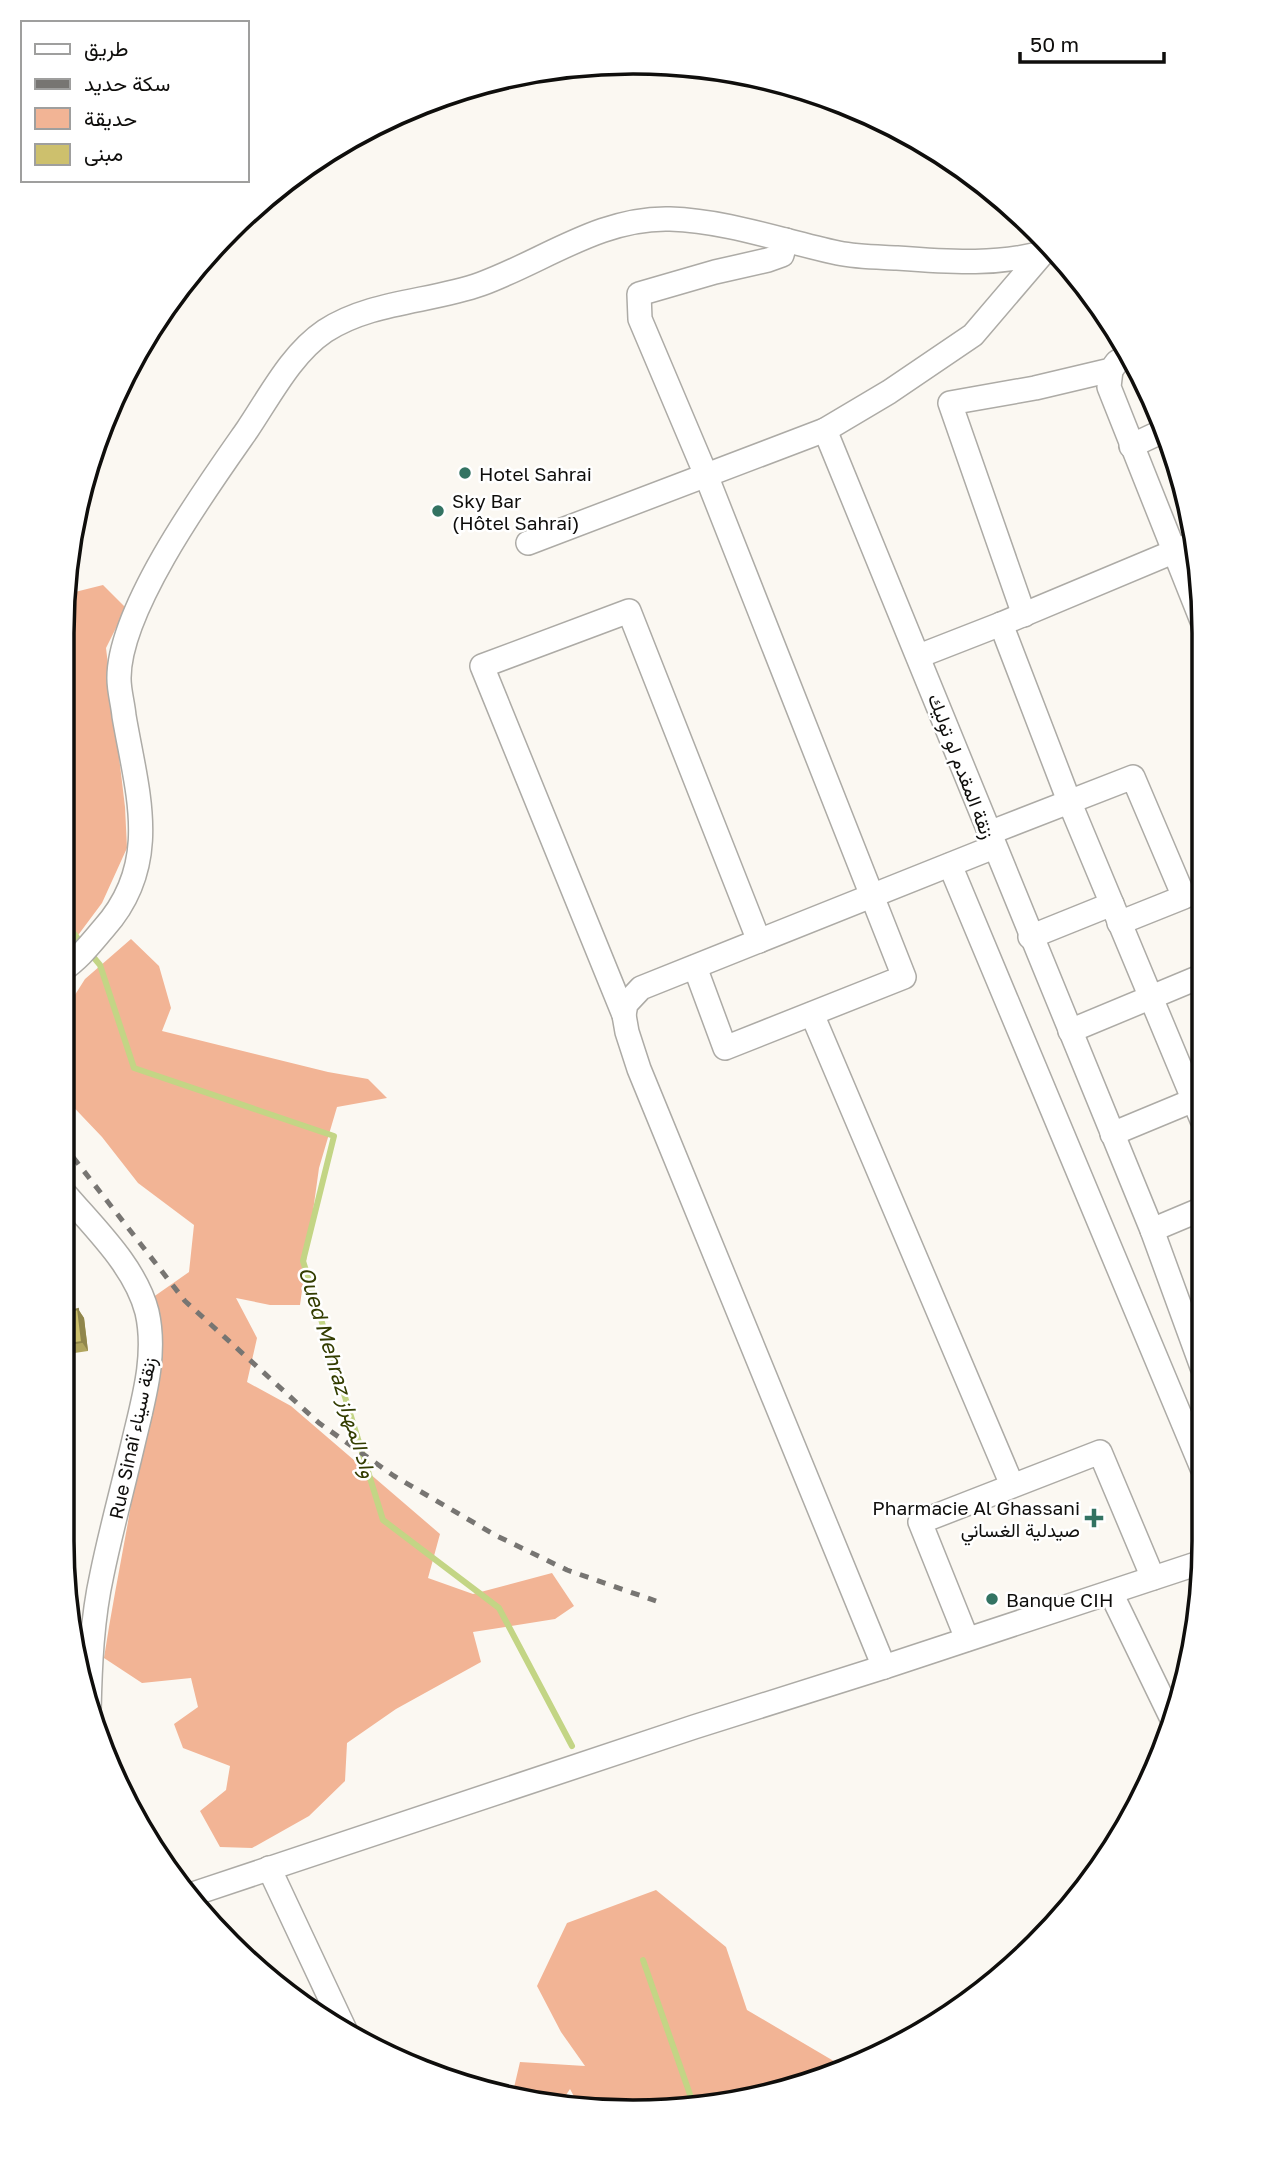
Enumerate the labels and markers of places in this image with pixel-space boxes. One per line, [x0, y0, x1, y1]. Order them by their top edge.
place label: Hotel Sahrai [479, 462, 592, 485]
marker: Hotel Sahrai [457, 465, 473, 481]
place label: Sky Bar (Hôtel Sahrai) [452, 489, 579, 534]
marker: Sky Bar (Hôtel Sahrai) [430, 503, 446, 519]
place label: Pharmacie Al Ghassani صيدلية الغساني [872, 1496, 1080, 1546]
marker: Pharmacie Al Ghassani صيدلية الغساني [1086, 1510, 1102, 1526]
place label: Banque CIH [1006, 1588, 1113, 1611]
marker: Banque CIH [984, 1591, 1000, 1607]

